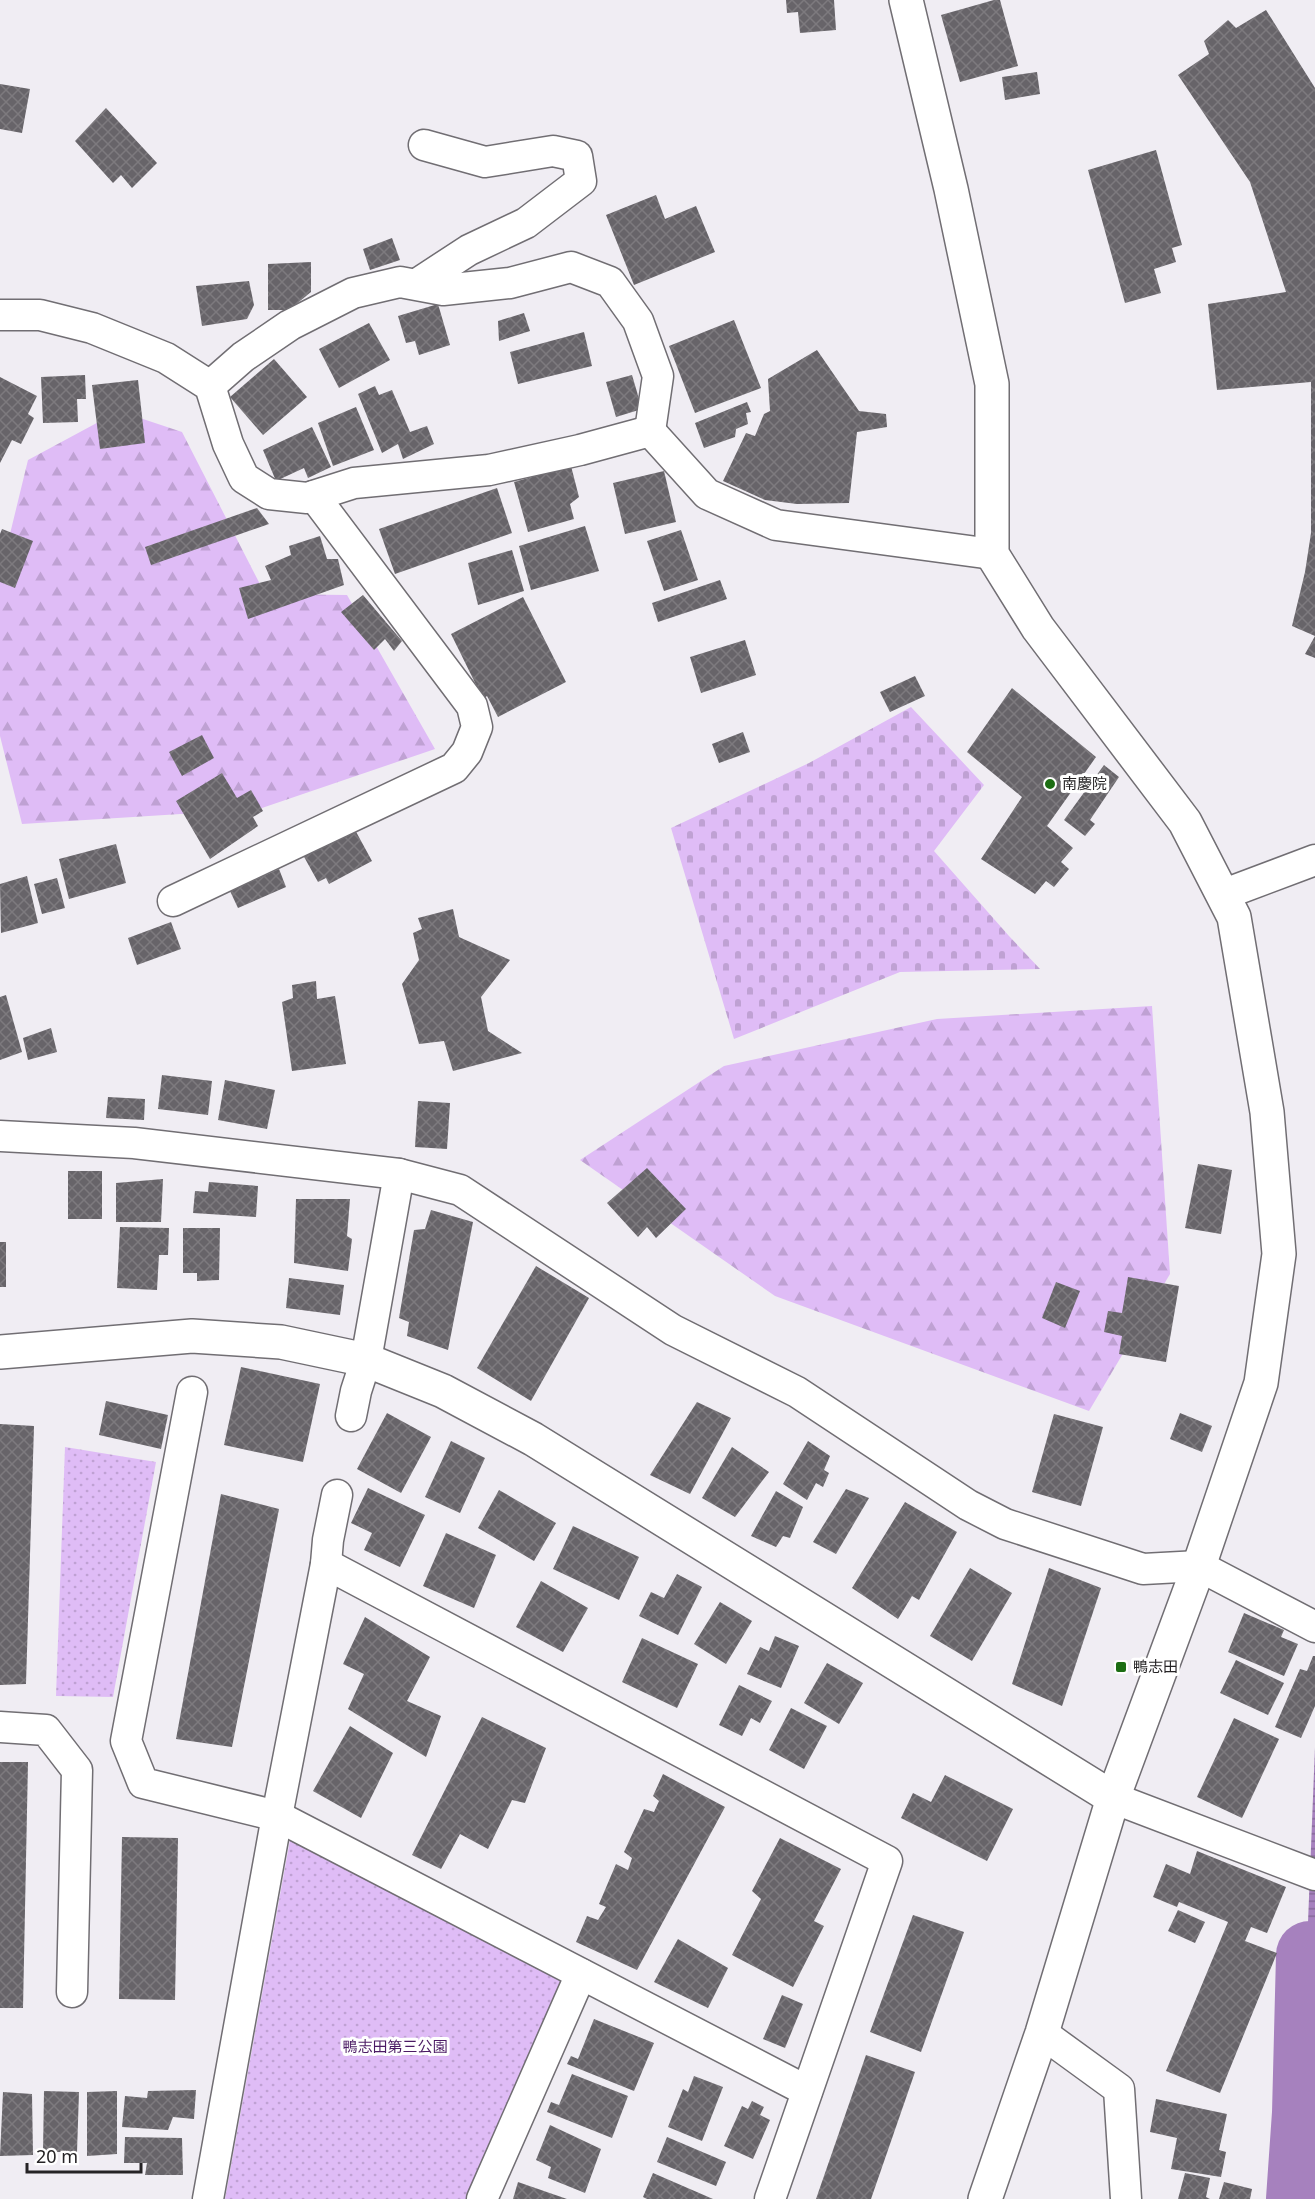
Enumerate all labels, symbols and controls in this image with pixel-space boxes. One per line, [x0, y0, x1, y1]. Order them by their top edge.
place label: 南慶院 [1062, 773, 1107, 793]
marker: 南慶院 [1043, 777, 1057, 791]
place label: 鴨志田 [1133, 1656, 1178, 1676]
marker: 鴨志田 [1114, 1660, 1128, 1674]
park label: 鴨志田第三公園 [342, 2036, 448, 2056]
scale bar [27, 2136, 141, 2174]
text: 20 m [36, 2144, 78, 2168]

